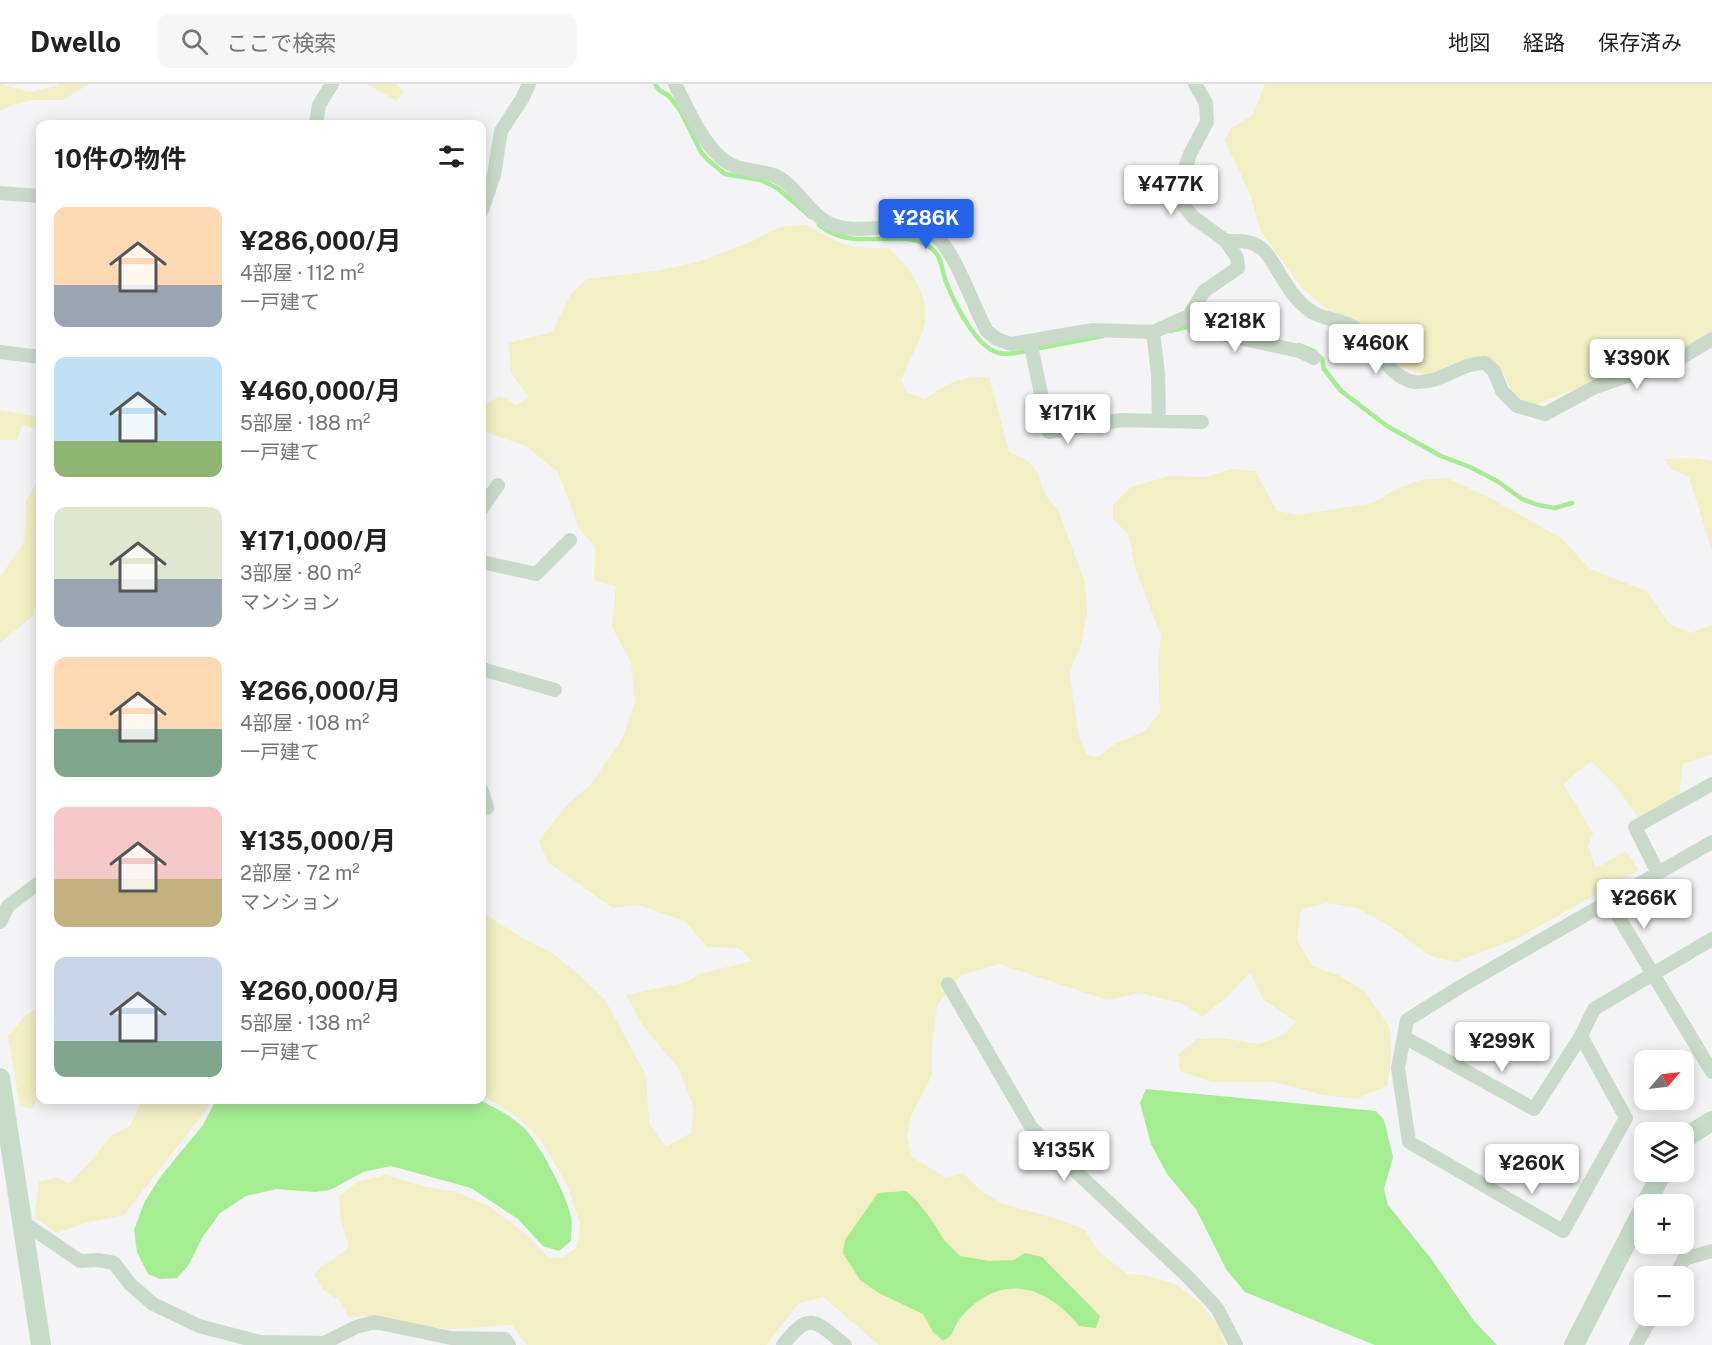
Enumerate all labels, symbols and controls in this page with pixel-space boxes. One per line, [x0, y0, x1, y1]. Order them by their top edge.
search box [157, 14, 577, 68]
text: Dwello [30, 25, 121, 58]
icon: search [178, 25, 211, 58]
text: ここで検索 [226, 30, 336, 56]
text: 地図 [1448, 30, 1490, 55]
text: 経路 [1523, 30, 1565, 55]
text: 保存済み [1598, 30, 1682, 55]
icon: filters [435, 140, 468, 173]
text: 10件の物件 [54, 143, 186, 174]
pin: ¥477K [1129, 165, 1213, 216]
text: ¥477K [1138, 172, 1204, 196]
pin: ¥286K [884, 199, 968, 250]
text: ¥286K [893, 206, 959, 230]
text: ¥286,000/月 [240, 225, 401, 256]
icon: home [102, 231, 174, 303]
text: 4部屋 · 112 m² [240, 261, 364, 285]
text: 一戸建て [240, 290, 320, 314]
pin: ¥218K [1193, 302, 1277, 353]
text: ¥218K [1204, 309, 1266, 333]
pin: ¥460K [1334, 324, 1418, 375]
text: ¥460K [1343, 331, 1409, 355]
pin: ¥390K [1595, 339, 1679, 390]
text: ¥390K [1604, 346, 1670, 370]
text: ¥460,000/月 [240, 375, 401, 406]
icon: home [102, 381, 174, 453]
pin: ¥171K [1026, 394, 1110, 445]
text: ¥171K [1039, 401, 1097, 425]
text: 5部屋 · 188 m² [240, 411, 370, 435]
text: 一戸建て [240, 440, 320, 464]
text: ¥171,000/月 [240, 525, 389, 556]
icon: home [102, 531, 174, 603]
text: 3部屋 · 80 m² [240, 561, 361, 585]
text: マンション [240, 590, 340, 614]
text: ¥266,000/月 [240, 675, 401, 706]
icon: home [102, 681, 174, 753]
text: 4部屋 · 108 m² [240, 711, 369, 735]
text: 一戸建て [240, 740, 320, 764]
text: ¥135,000/月 [240, 825, 396, 856]
icon: home [102, 831, 174, 903]
text: 2部屋 · 72 m² [240, 861, 360, 885]
pin: ¥266K [1602, 879, 1686, 930]
text: ¥266K [1611, 886, 1677, 910]
text: マンション [240, 890, 340, 914]
text: ¥260,000/月 [240, 975, 401, 1006]
icon: home [102, 981, 174, 1053]
text: 5部屋 · 138 m² [240, 1011, 370, 1035]
pin: ¥299K [1460, 1022, 1544, 1073]
text: ¥299K [1469, 1029, 1535, 1053]
text: 一戸建て [240, 1040, 320, 1064]
north arrow [1634, 1050, 1694, 1110]
map controls [1634, 1050, 1694, 1326]
button: layers [1634, 1122, 1694, 1182]
pin: ¥135K [1022, 1131, 1106, 1182]
text: ¥135K [1033, 1138, 1095, 1162]
pin: ¥260K [1490, 1144, 1574, 1195]
text: ¥260K [1499, 1151, 1565, 1175]
button: + [1634, 1194, 1694, 1254]
button: − [1634, 1266, 1694, 1326]

